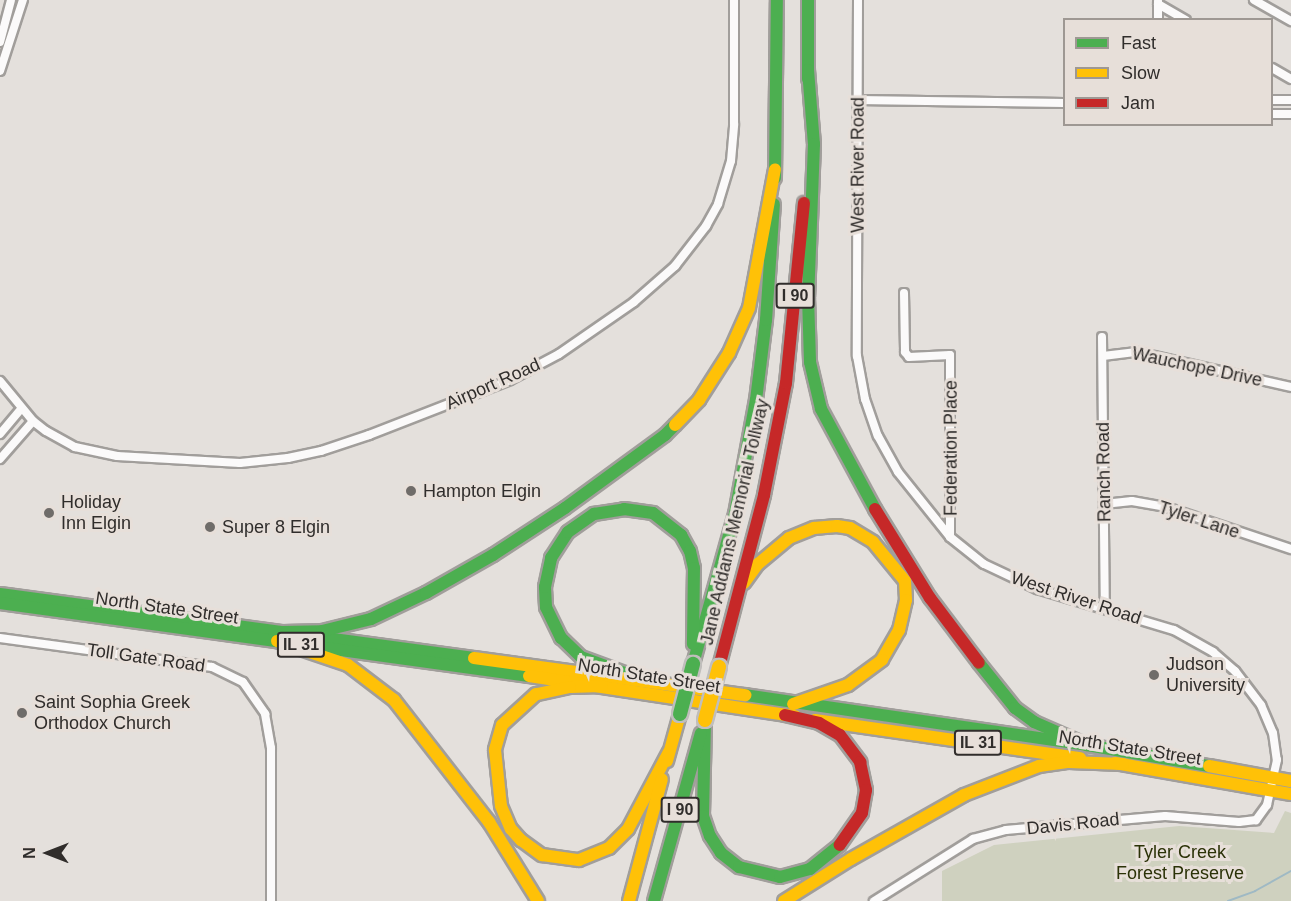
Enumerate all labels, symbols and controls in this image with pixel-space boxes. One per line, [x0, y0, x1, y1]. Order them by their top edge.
legend [1063, 18, 1273, 126]
text: Fast [1121, 33, 1156, 53]
text: Slow [1121, 63, 1160, 83]
text: Jam [1121, 93, 1155, 113]
street label: West River Road [847, 97, 869, 233]
road number: I 90 [776, 283, 814, 309]
street label: Wauchope Drive [1130, 343, 1264, 391]
street label: Airport Road [442, 354, 544, 414]
street label: Federation Place [940, 380, 962, 516]
street label: Jane Addams Memorial Tollway [696, 396, 774, 648]
street label: Ranch Road [1092, 422, 1116, 522]
place label: Hampton Elgin [423, 480, 541, 502]
marker: Hampton Elgin [404, 484, 418, 498]
place label: Holiday Inn Elgin [61, 492, 131, 534]
street label: Tyler Lane [1156, 497, 1242, 543]
marker: Holiday Inn Elgin [42, 506, 56, 520]
place label: Super 8 Elgin [222, 516, 330, 538]
marker: Super 8 Elgin [203, 520, 217, 534]
street label: West River Road [1008, 567, 1144, 629]
street label: North State Street [94, 587, 240, 629]
road number: IL 31 [276, 632, 326, 658]
street label: Toll Gate Road [86, 639, 206, 677]
street label: North State Street [576, 654, 722, 698]
place label: Judson University [1166, 654, 1245, 696]
marker: Judson University [1147, 668, 1161, 682]
place label: Saint Sophia Greek Orthodox Church [34, 692, 190, 734]
marker: Saint Sophia Greek Orthodox Church [15, 706, 29, 720]
street label: North State Street [1057, 726, 1203, 770]
road number: IL 31 [952, 730, 1004, 756]
road number: I 90 [660, 797, 700, 823]
street label: Davis Road [1026, 808, 1120, 840]
north arrow [18, 823, 78, 883]
park label: Tyler Creek Forest Preserve [1116, 842, 1244, 884]
text: N [21, 847, 38, 859]

